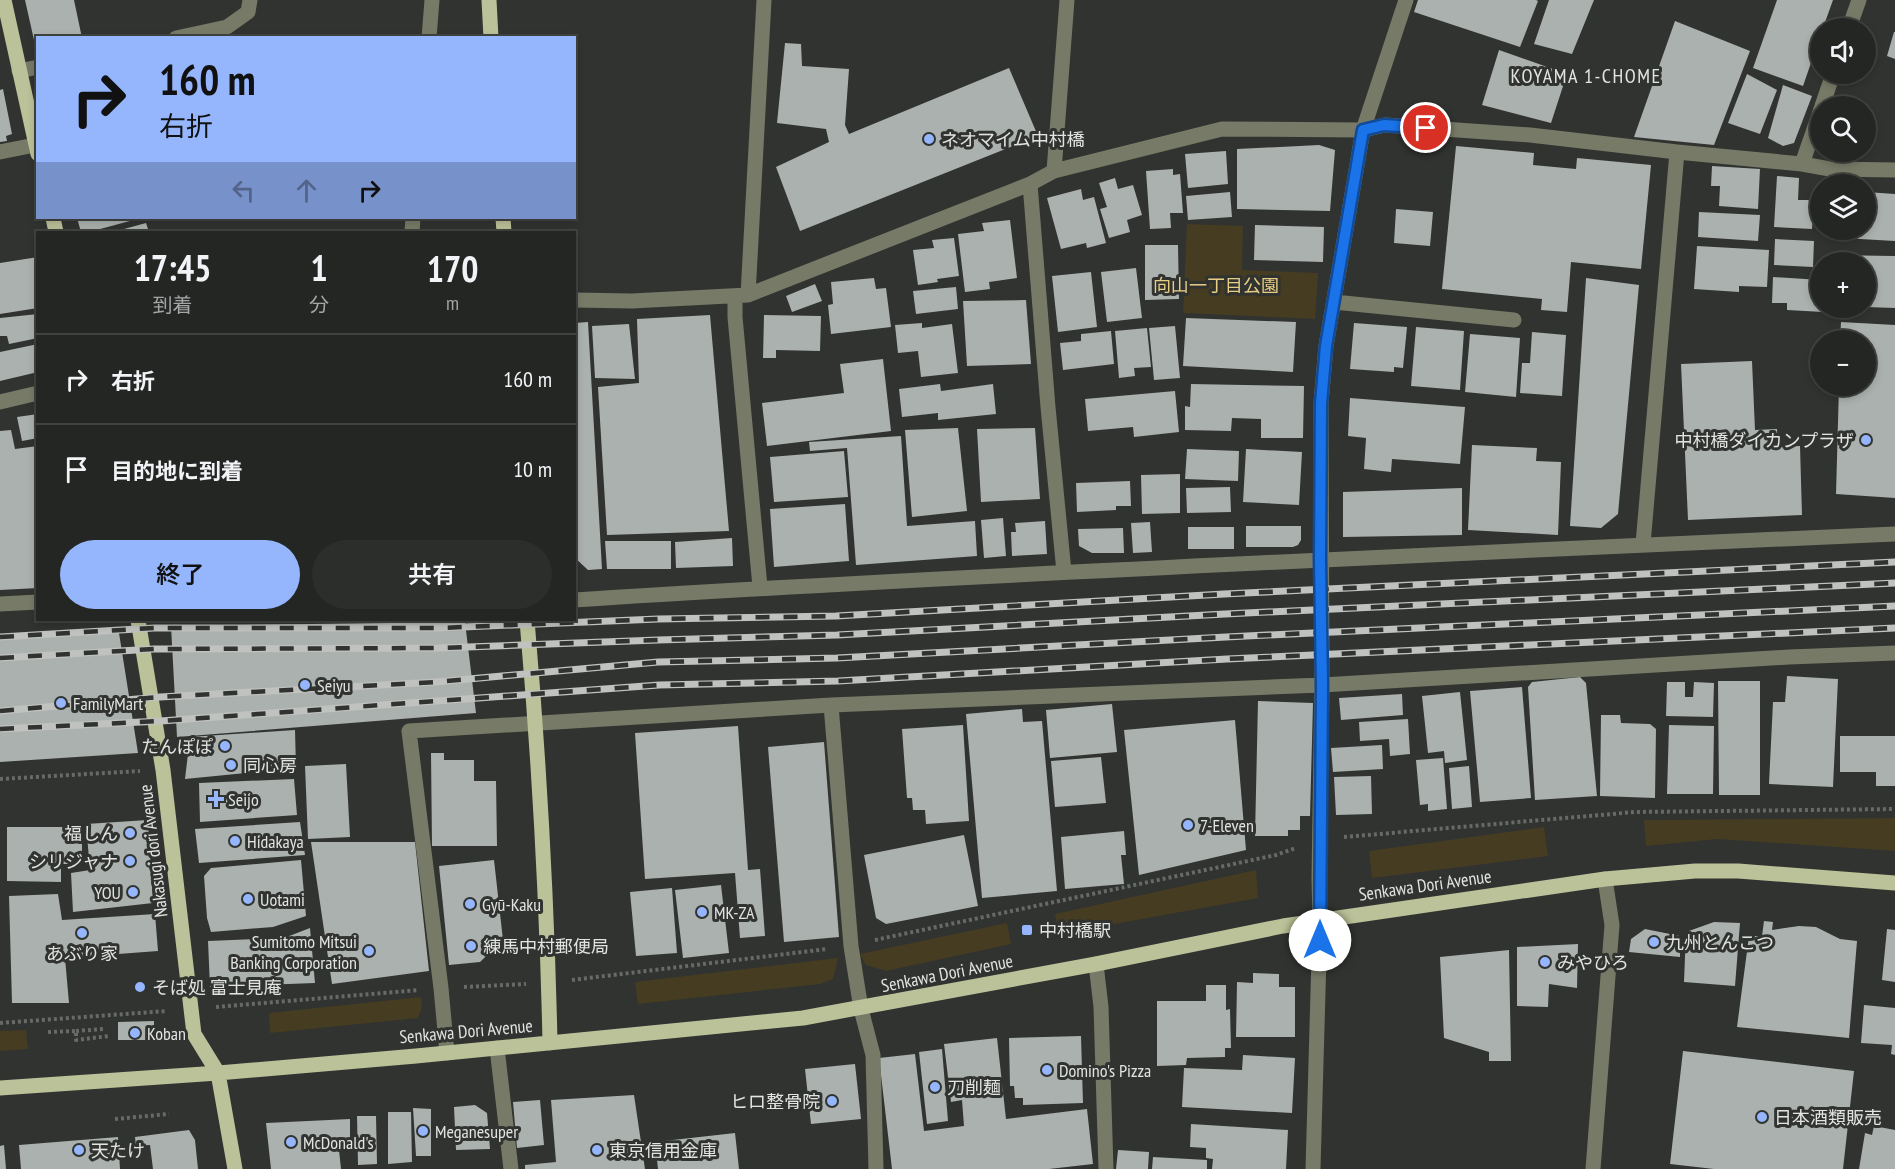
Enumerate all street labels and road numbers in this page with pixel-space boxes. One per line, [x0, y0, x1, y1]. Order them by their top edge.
street label: Nakasugi dori Avenue [133, 783, 173, 919]
street label: Senkawa Dori Avenue [1357, 864, 1493, 906]
street label: Senkawa Dori Avenue [879, 949, 1015, 997]
street label: Senkawa Dori Avenue [398, 1014, 534, 1048]

